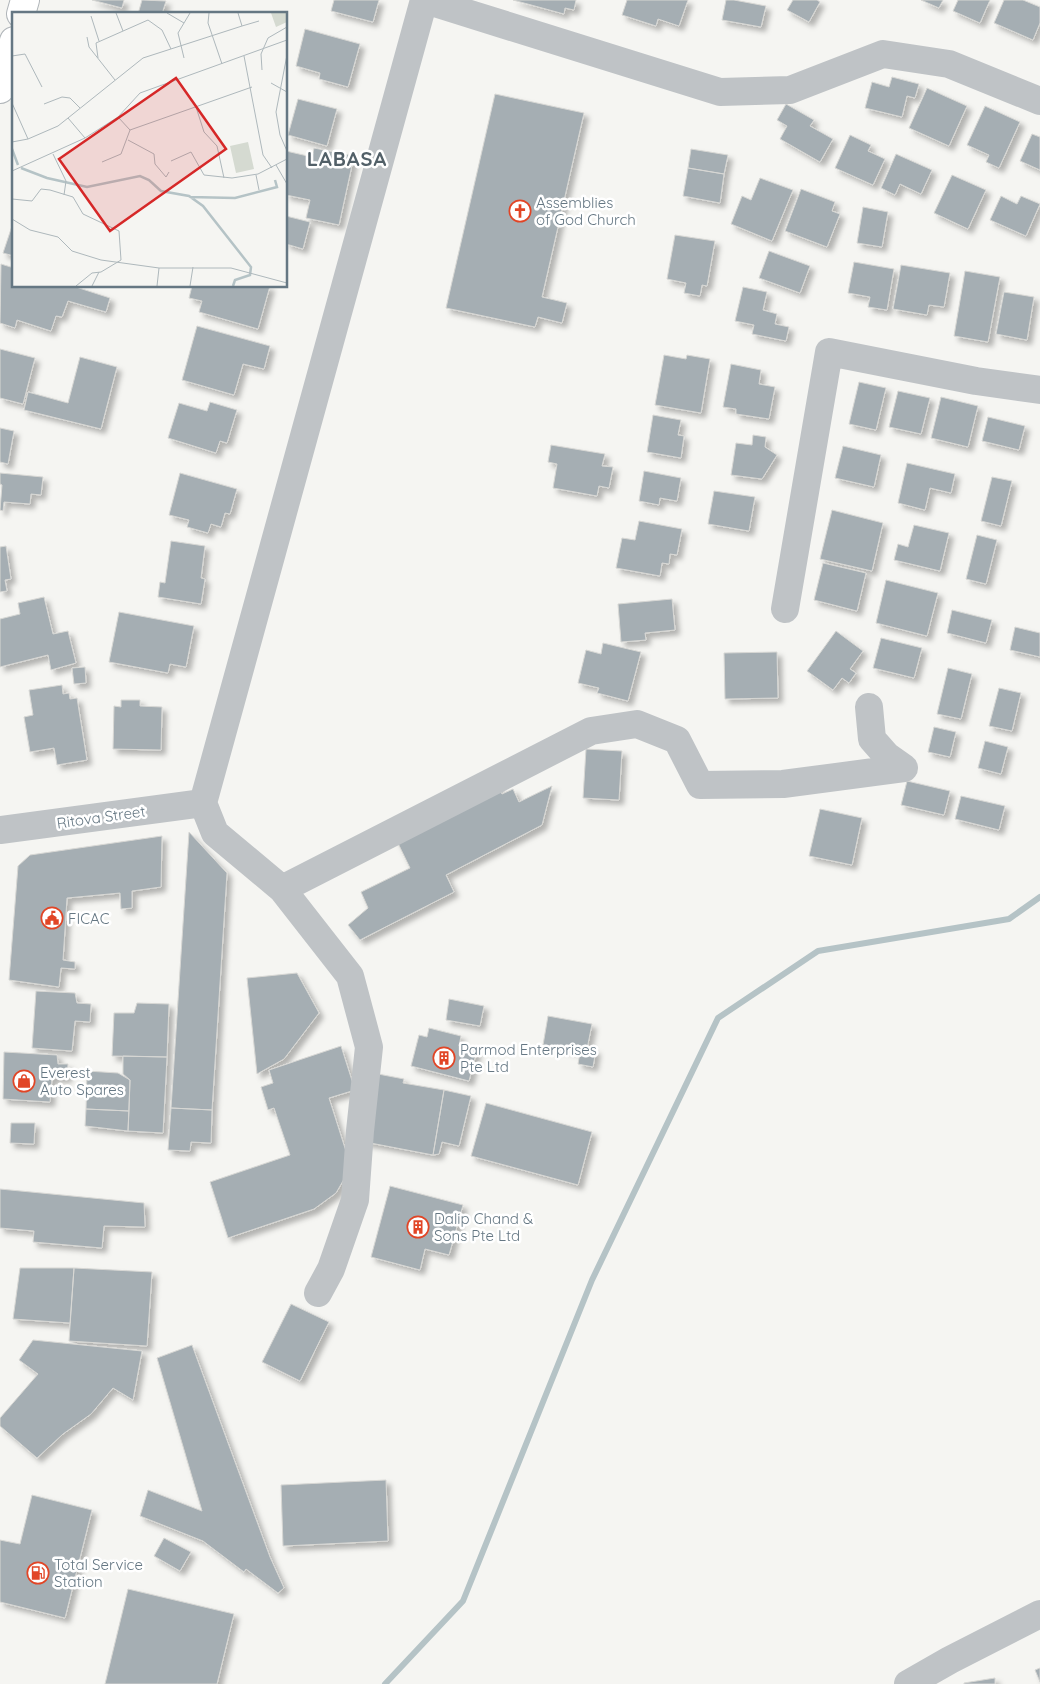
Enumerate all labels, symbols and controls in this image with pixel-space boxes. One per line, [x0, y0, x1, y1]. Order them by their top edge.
inset map [12, 12, 288, 288]
district label: LABASA [307, 146, 387, 171]
place label: Assemblies of God Church [536, 193, 636, 229]
church icon: Assemblies of God Church [508, 199, 532, 223]
street label: Ritova Street [55, 801, 147, 833]
public building icon: FICAC [40, 906, 64, 930]
place label: FICAC [68, 909, 110, 928]
place label: Parmod Enterprises Pte Ltd [460, 1040, 597, 1076]
building icon: Parmod Enterprises Pte Ltd [432, 1046, 456, 1070]
place label: Everest Auto Spares [40, 1063, 124, 1099]
shop icon: Everest Auto Spares [12, 1069, 36, 1093]
place label: Dalip Chand & Sons Pte Ltd [434, 1209, 533, 1245]
building icon: Dalip Chand & Sons Pte Ltd [406, 1215, 430, 1239]
place label: Total Service Station [54, 1555, 143, 1591]
fuel station icon: Total Service Station [26, 1561, 50, 1585]

